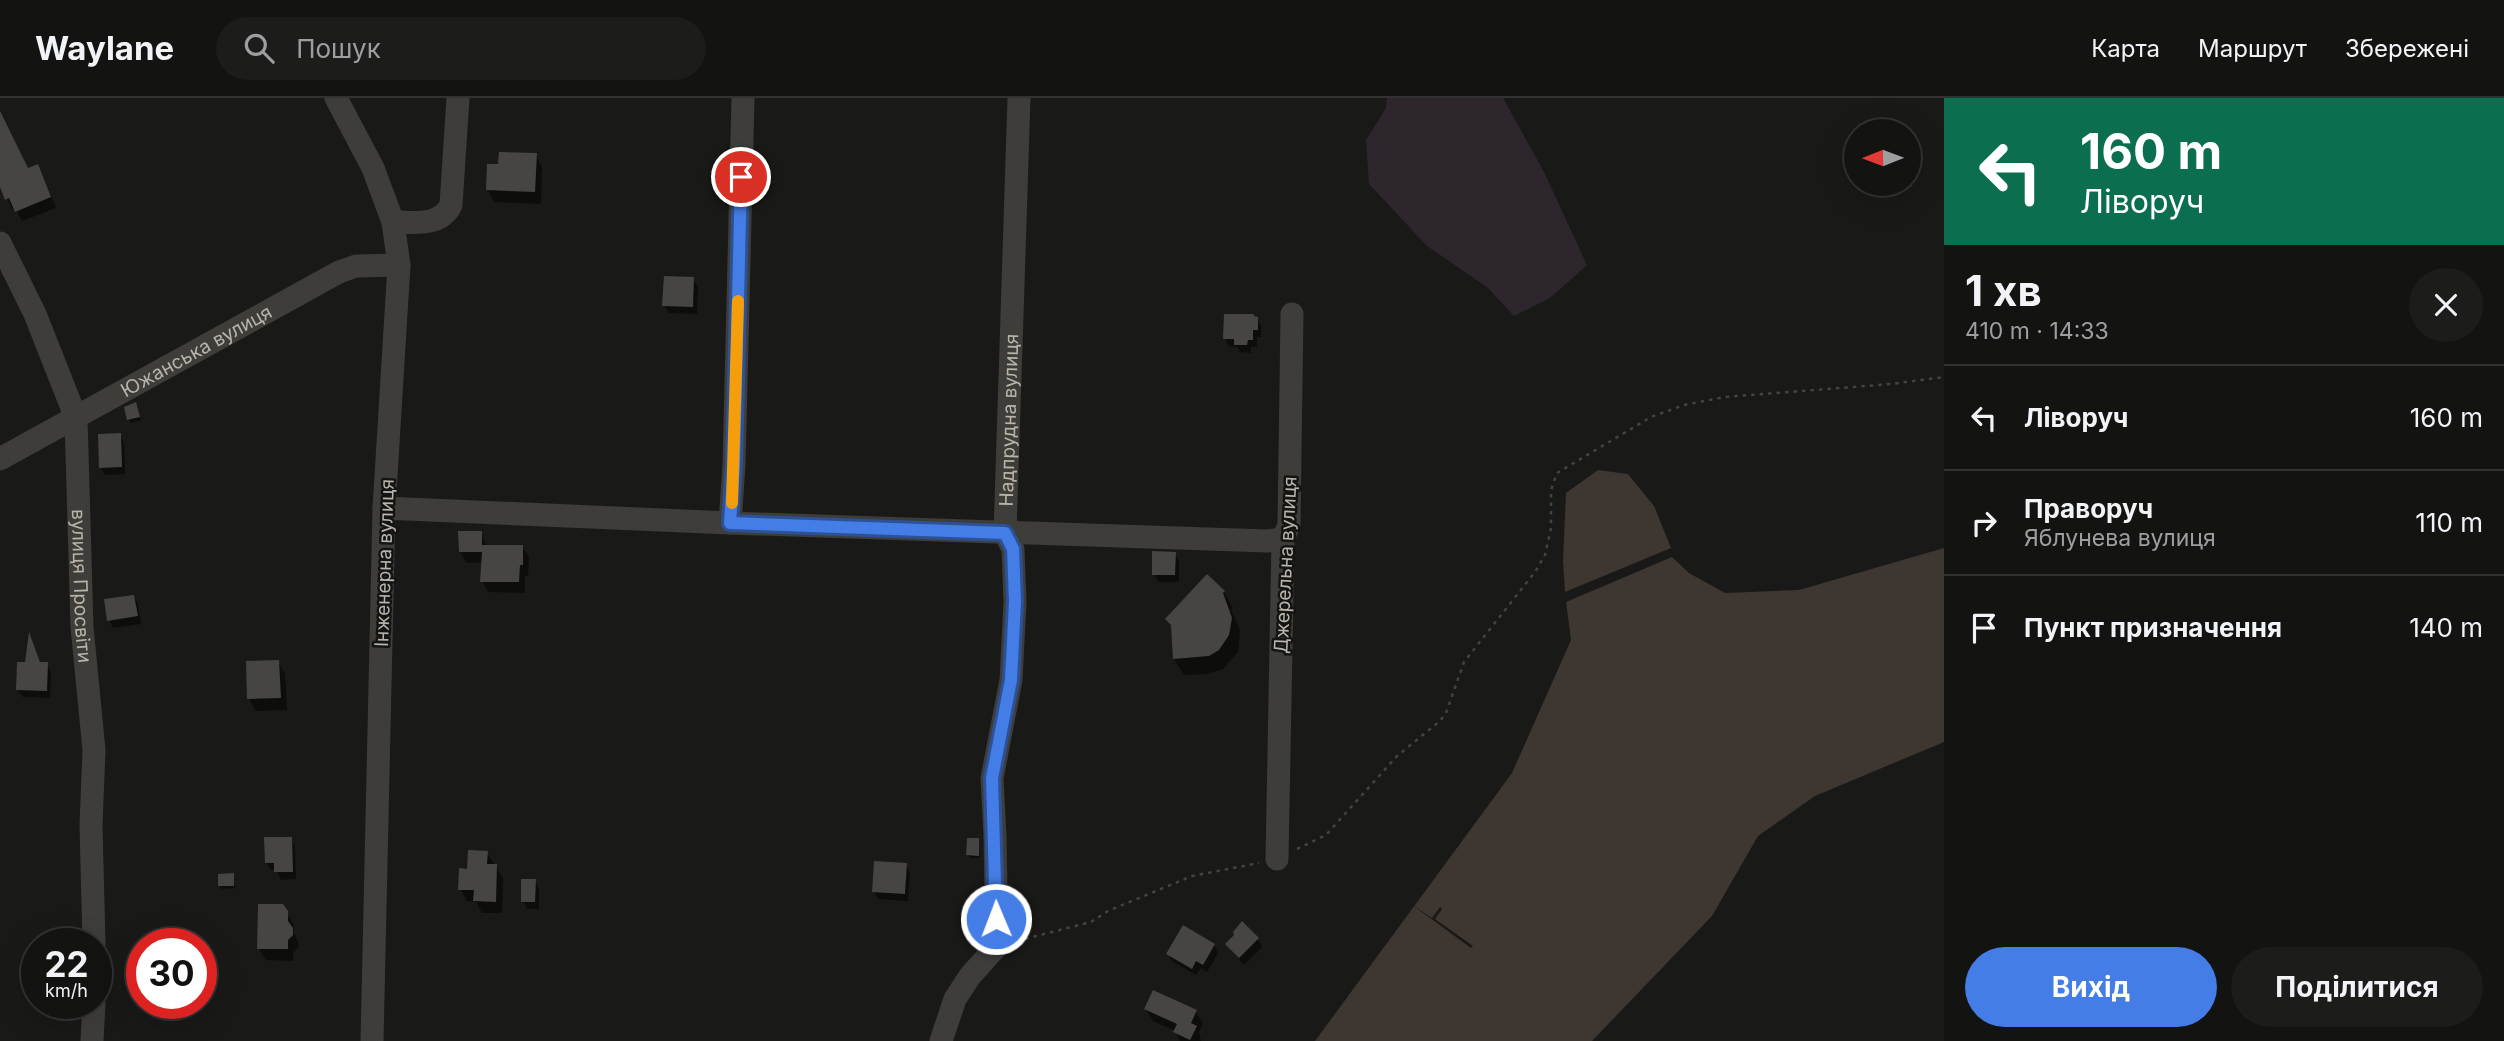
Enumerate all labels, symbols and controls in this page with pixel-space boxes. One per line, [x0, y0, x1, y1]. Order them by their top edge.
search box [216, 17, 706, 80]
text: Waylane [35, 28, 174, 68]
icon: search [240, 29, 278, 67]
text: Пошук [296, 33, 381, 64]
text: Карта [2091, 34, 2160, 63]
text: Маршрут [2198, 34, 2307, 63]
text: Збережені [2345, 34, 2469, 63]
north arrow [1844, 119, 1922, 196]
map controls [1844, 119, 1921, 196]
text: 160 m [2080, 122, 2222, 181]
icon: left [1965, 126, 2056, 217]
pin [711, 147, 771, 207]
icon: arrive [722, 158, 760, 196]
text: Ліворуч [2080, 182, 2204, 221]
text: 1 хв [1965, 265, 2042, 316]
button: close [2409, 268, 2483, 342]
street label: Южанська вулиця [117, 300, 276, 402]
text: 410 m · 14:33 [1965, 317, 2109, 345]
street label: Надпрудна вулиця [995, 333, 1023, 507]
icon: left [1965, 399, 2003, 437]
text: Ліворуч [2024, 402, 2128, 433]
text: 160 m [2410, 402, 2483, 433]
street label: Джерельна вулиця [1269, 476, 1302, 654]
street label: Інженерна вулиця [370, 479, 399, 647]
text: Праворуч [2024, 493, 2153, 524]
icon: right [1965, 504, 2003, 542]
text: 110 m [2415, 507, 2483, 538]
street label: вулиця Просвіти [67, 509, 96, 664]
text: Яблунева вулиця [2024, 524, 2216, 552]
icon: arrive [1965, 609, 2003, 647]
text: Пункт призначення [2024, 612, 2282, 643]
text: 140 m [2409, 612, 2483, 643]
position arrow [959, 882, 1033, 956]
speed limit sign: 30 [126, 928, 217, 1019]
text: 22 [44, 943, 89, 985]
button: Вихід [1965, 947, 2217, 1027]
button: Поділитися [2231, 947, 2483, 1027]
text: km/h [45, 980, 88, 1001]

